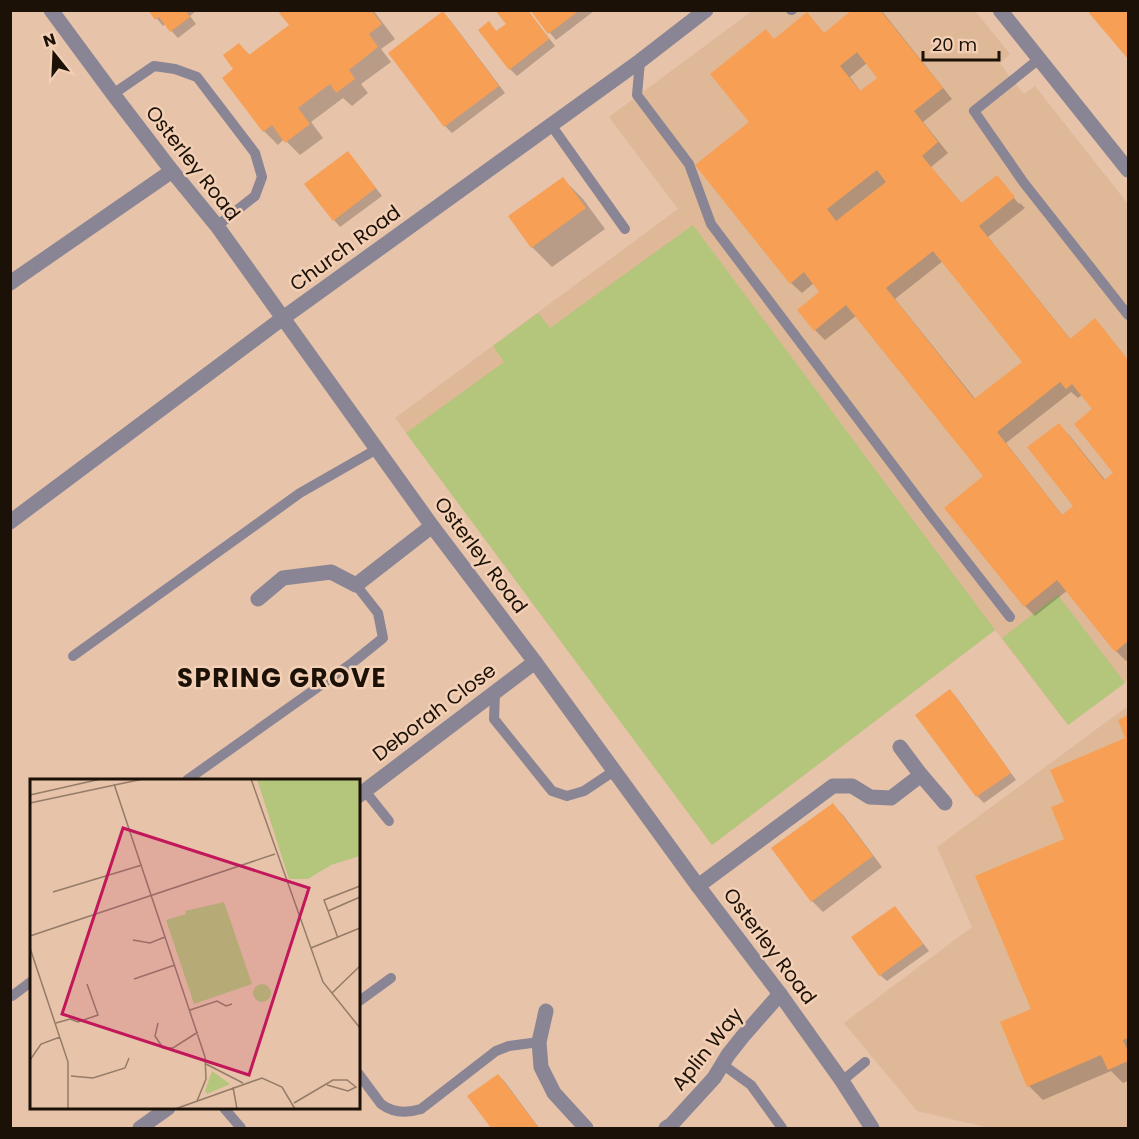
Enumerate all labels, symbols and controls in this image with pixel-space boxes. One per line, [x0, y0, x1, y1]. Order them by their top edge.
north arrow [24, 24, 84, 84]
scale bar [923, 24, 1000, 62]
text: N [40, 27, 59, 53]
text: 20 m [932, 32, 977, 57]
street label: Osterley Road [139, 100, 247, 226]
street label: Church Road [284, 198, 406, 298]
street label: Osterley Road [428, 491, 534, 619]
street label: Deborah Close [366, 656, 502, 768]
district label: SPRING GROVE [177, 660, 387, 696]
inset map [30, 779, 360, 1109]
street label: Osterley Road [717, 882, 823, 1010]
street label: Aplin Way [665, 1002, 749, 1096]

